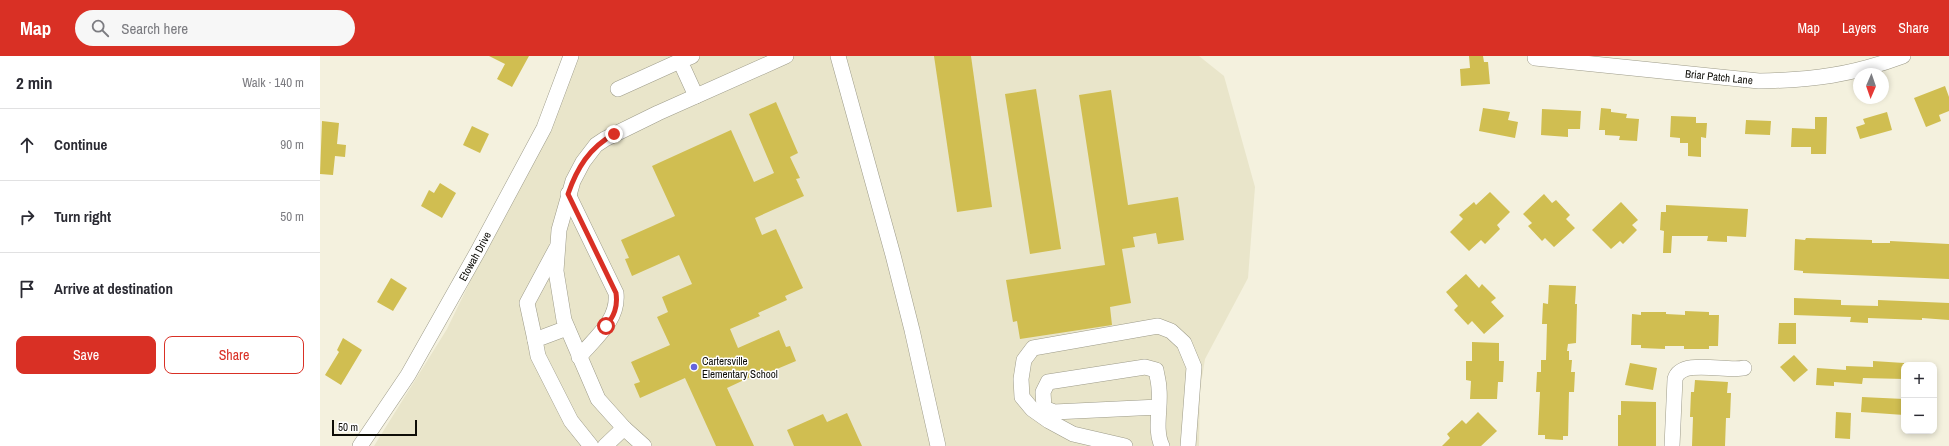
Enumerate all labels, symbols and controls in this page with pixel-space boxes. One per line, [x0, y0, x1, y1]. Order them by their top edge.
search box [75, 10, 355, 46]
text: Map [20, 15, 51, 41]
icon: search [89, 17, 111, 39]
text: Search here [121, 18, 188, 39]
text: Map [1798, 19, 1820, 37]
text: Layers [1842, 19, 1876, 37]
text: Share [1898, 19, 1929, 37]
street label: Briar Patch Lane [1685, 66, 1754, 87]
north arrow [1853, 68, 1889, 104]
text: 2 min [16, 71, 52, 94]
text: Walk · 140 m [242, 74, 304, 91]
route end [605, 125, 623, 143]
icon: ahead [16, 134, 38, 156]
text: Continue [54, 134, 107, 155]
text: 90 m [280, 136, 304, 153]
icon: right [16, 206, 38, 228]
text: Turn right [54, 206, 111, 227]
text: 50 m [280, 208, 304, 225]
street label: Etowah Drive [456, 229, 494, 283]
icon: arrive [16, 278, 38, 300]
text: Arrive at destination [54, 278, 173, 299]
route start [597, 317, 615, 335]
button: Save [16, 336, 156, 374]
button: Share [164, 336, 304, 374]
place label: Cartersville Elementary School [702, 354, 778, 381]
marker: Cartersville Elementary School [689, 362, 699, 372]
map controls [1901, 362, 1937, 434]
button: + [1901, 362, 1937, 398]
button: − [1901, 398, 1937, 434]
scale bar [332, 418, 417, 437]
text: 50 m [338, 420, 358, 434]

